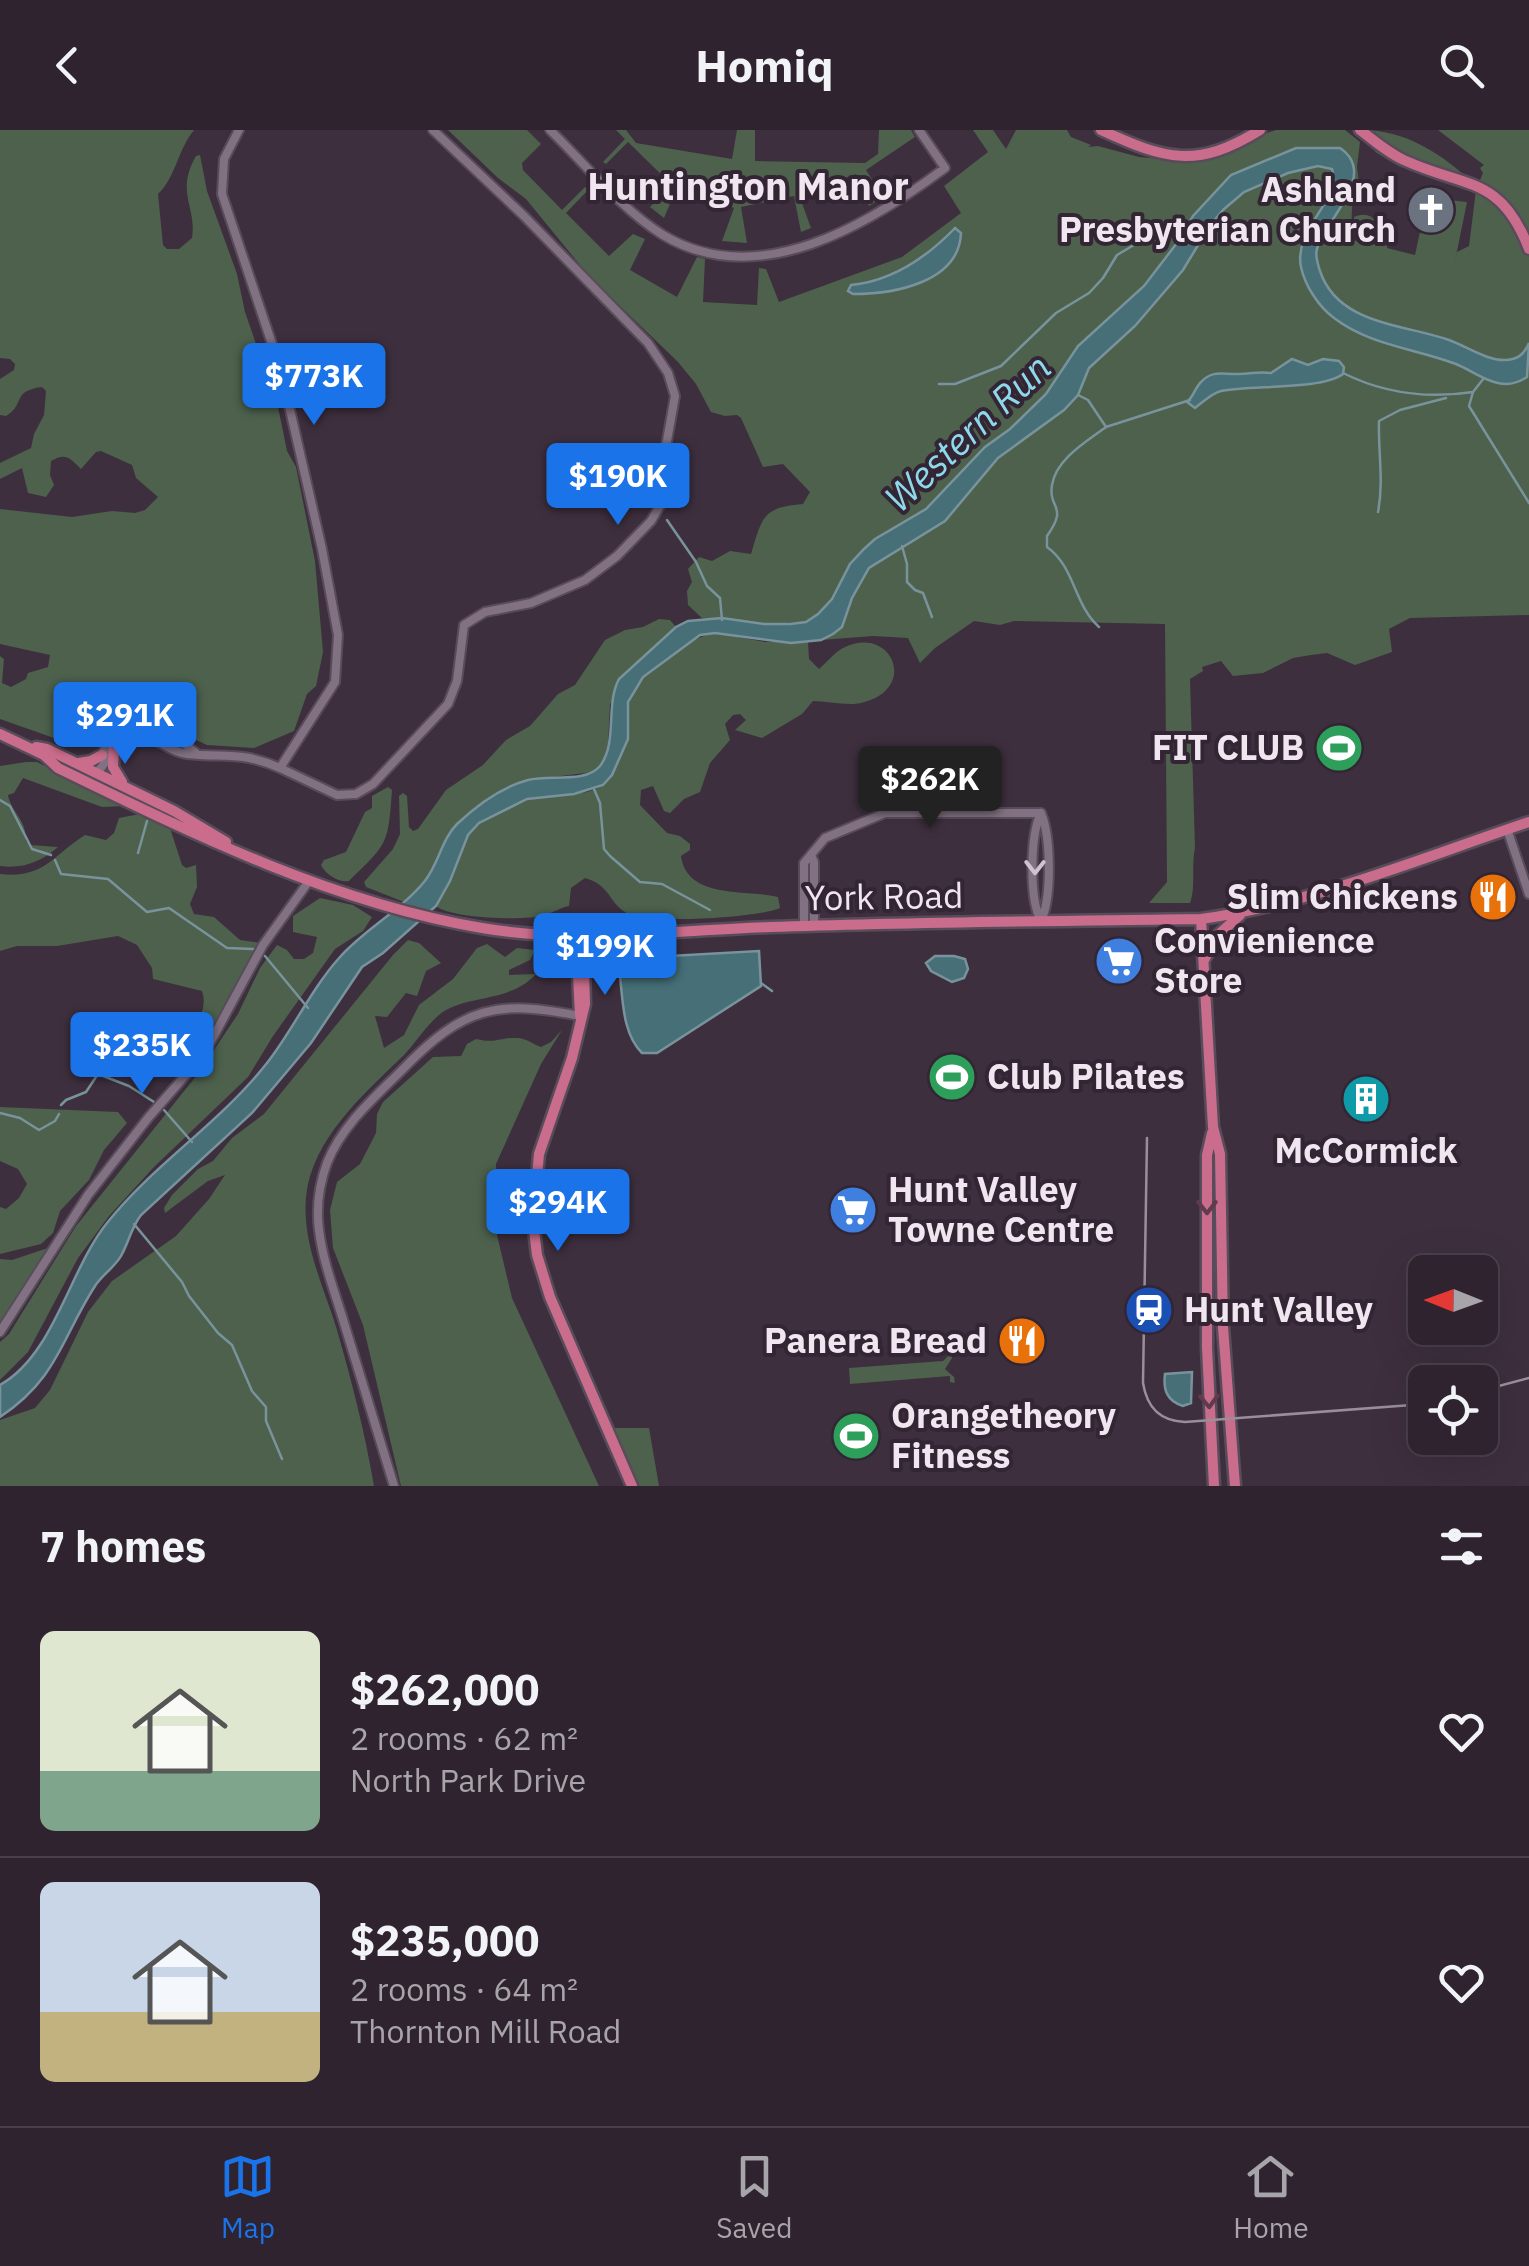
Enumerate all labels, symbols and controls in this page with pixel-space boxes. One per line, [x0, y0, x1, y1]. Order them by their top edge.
text: Homiq [695, 36, 834, 94]
icon: back [40, 38, 95, 93]
icon: search [1434, 38, 1489, 93]
district label: Huntington Manor [587, 161, 909, 210]
place label: Ashland Presbyterian Church [1059, 166, 1396, 252]
church icon: Ashland Presbyterian Church [1405, 184, 1457, 236]
water label: Western Run [873, 342, 1061, 522]
pin: $773K [244, 343, 384, 428]
text: $773K [264, 354, 364, 396]
pin: $190K [548, 443, 688, 528]
text: $190K [568, 454, 668, 496]
pin: $291K [55, 682, 195, 767]
text: $291K [75, 693, 175, 735]
sports icon: FIT CLUB [1313, 722, 1365, 774]
place label: FIT CLUB [1152, 724, 1304, 770]
pin: $262K [860, 746, 1000, 831]
text: $262K [880, 757, 980, 799]
one-way arrow [1024, 860, 1045, 876]
restaurant icon: Slim Chickens [1467, 871, 1519, 923]
street label: York Road [804, 872, 964, 920]
place label: Slim Chickens [1227, 873, 1458, 919]
pin: $199K [535, 913, 675, 998]
place label: Convienience Store [1154, 917, 1375, 1003]
text: $199K [555, 924, 655, 966]
supermarket icon: Convienience Store [1093, 935, 1145, 987]
pin: $235K [72, 1012, 212, 1097]
text: $235K [92, 1023, 192, 1065]
sports icon: Club Pilates [926, 1051, 978, 1103]
place label: Club Pilates [987, 1053, 1185, 1099]
building icon: McCormick [1340, 1073, 1392, 1125]
place label: McCormick [1274, 1127, 1458, 1173]
place label: Hunt Valley Towne Centre [888, 1166, 1114, 1252]
pin: $294K [488, 1169, 628, 1254]
text: $294K [508, 1180, 608, 1222]
supermarket icon: Hunt Valley Towne Centre [827, 1184, 879, 1236]
one-way arrow [1196, 1200, 1218, 1216]
north arrow [1408, 1255, 1498, 1345]
map controls [1408, 1255, 1498, 1455]
station icon: Hunt Valley [1123, 1284, 1175, 1336]
place label: Hunt Valley [1184, 1286, 1373, 1332]
restaurant icon: Panera Bread [996, 1315, 1048, 1367]
place label: Panera Bread [764, 1317, 987, 1363]
button: locate [1408, 1365, 1498, 1455]
place label: Orangetheory Fitness [891, 1392, 1116, 1478]
one-way arrow [1198, 1394, 1219, 1410]
sports icon: Orangetheory Fitness [830, 1410, 882, 1462]
text: 7 homes [40, 1519, 206, 1574]
icon: filters [1434, 1519, 1489, 1574]
text: $262,000 [350, 1662, 539, 1717]
icon: home [120, 1671, 240, 1791]
icon: heart [1434, 1704, 1489, 1759]
text: 2 rooms · 62 m² [350, 1717, 578, 1759]
text: North Park Drive [350, 1759, 586, 1801]
text: $235,000 [350, 1913, 539, 1968]
icon: home [120, 1922, 240, 2042]
icon: heart [1434, 1955, 1489, 2010]
text: 2 rooms · 64 m² [350, 1968, 578, 2010]
text: Thornton Mill Road [350, 2010, 621, 2052]
tab: Map [220, 2149, 275, 2246]
tab: Saved [716, 2149, 792, 2246]
tab: Home [1233, 2149, 1309, 2246]

